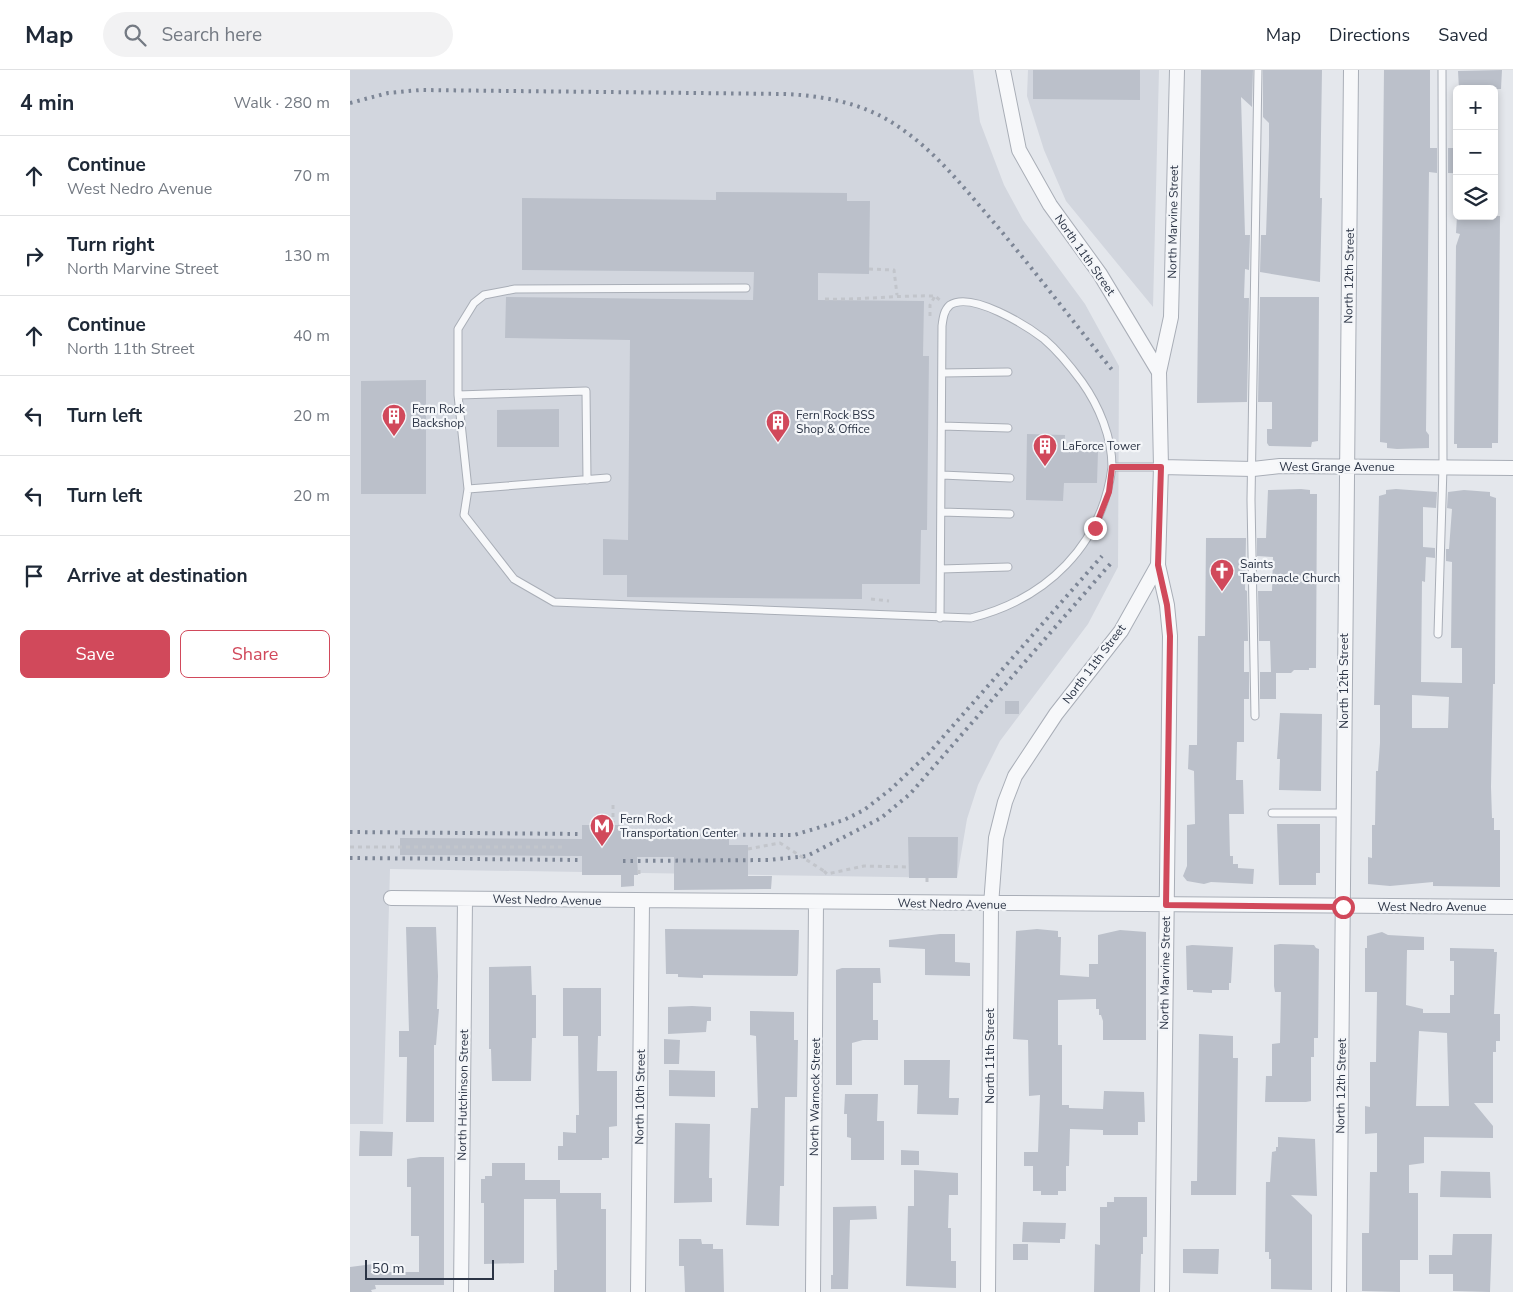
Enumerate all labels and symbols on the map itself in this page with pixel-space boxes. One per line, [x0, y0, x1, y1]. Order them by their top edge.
street label: North Marvine Street [1164, 164, 1182, 279]
street label: North 11th Street [1051, 211, 1119, 299]
street label: North 12th Street [1340, 227, 1358, 324]
place label: Fern Rock Backshop [412, 401, 466, 431]
building icon: Fern Rock Backshop [381, 403, 407, 437]
place label: Fern Rock BSS Shop & Office [796, 407, 875, 437]
building icon: Fern Rock BSS Shop & Office [765, 409, 791, 443]
building icon: LaForce Tower [1032, 433, 1058, 467]
place label: LaForce Tower [1062, 438, 1141, 454]
street label: West Grange Avenue [1279, 459, 1395, 475]
route end [1084, 517, 1107, 540]
place label: Saints Tabernacle Church [1240, 556, 1340, 586]
church icon: Saints Tabernacle Church [1209, 558, 1235, 592]
street label: North 11th Street [1059, 620, 1130, 707]
street label: North 12th Street [1336, 632, 1352, 729]
place label: Fern Rock Transportation Center [620, 811, 738, 841]
metro station icon: Fern Rock Transportation Center [589, 813, 615, 847]
street label: West Nedro Avenue [492, 891, 602, 909]
street label: West Nedro Avenue [897, 895, 1007, 913]
route start [1332, 896, 1355, 919]
street label: West Nedro Avenue [1378, 899, 1486, 915]
street label: North Marvine Street [1156, 915, 1174, 1030]
street label: North 11th Street [982, 1007, 998, 1104]
street label: North Hutchinson Street [454, 1028, 472, 1161]
street label: North Warnock Street [806, 1037, 824, 1156]
street label: North 12th Street [1332, 1037, 1350, 1134]
street label: North 10th Street [631, 1048, 649, 1145]
scale bar [365, 1257, 494, 1280]

